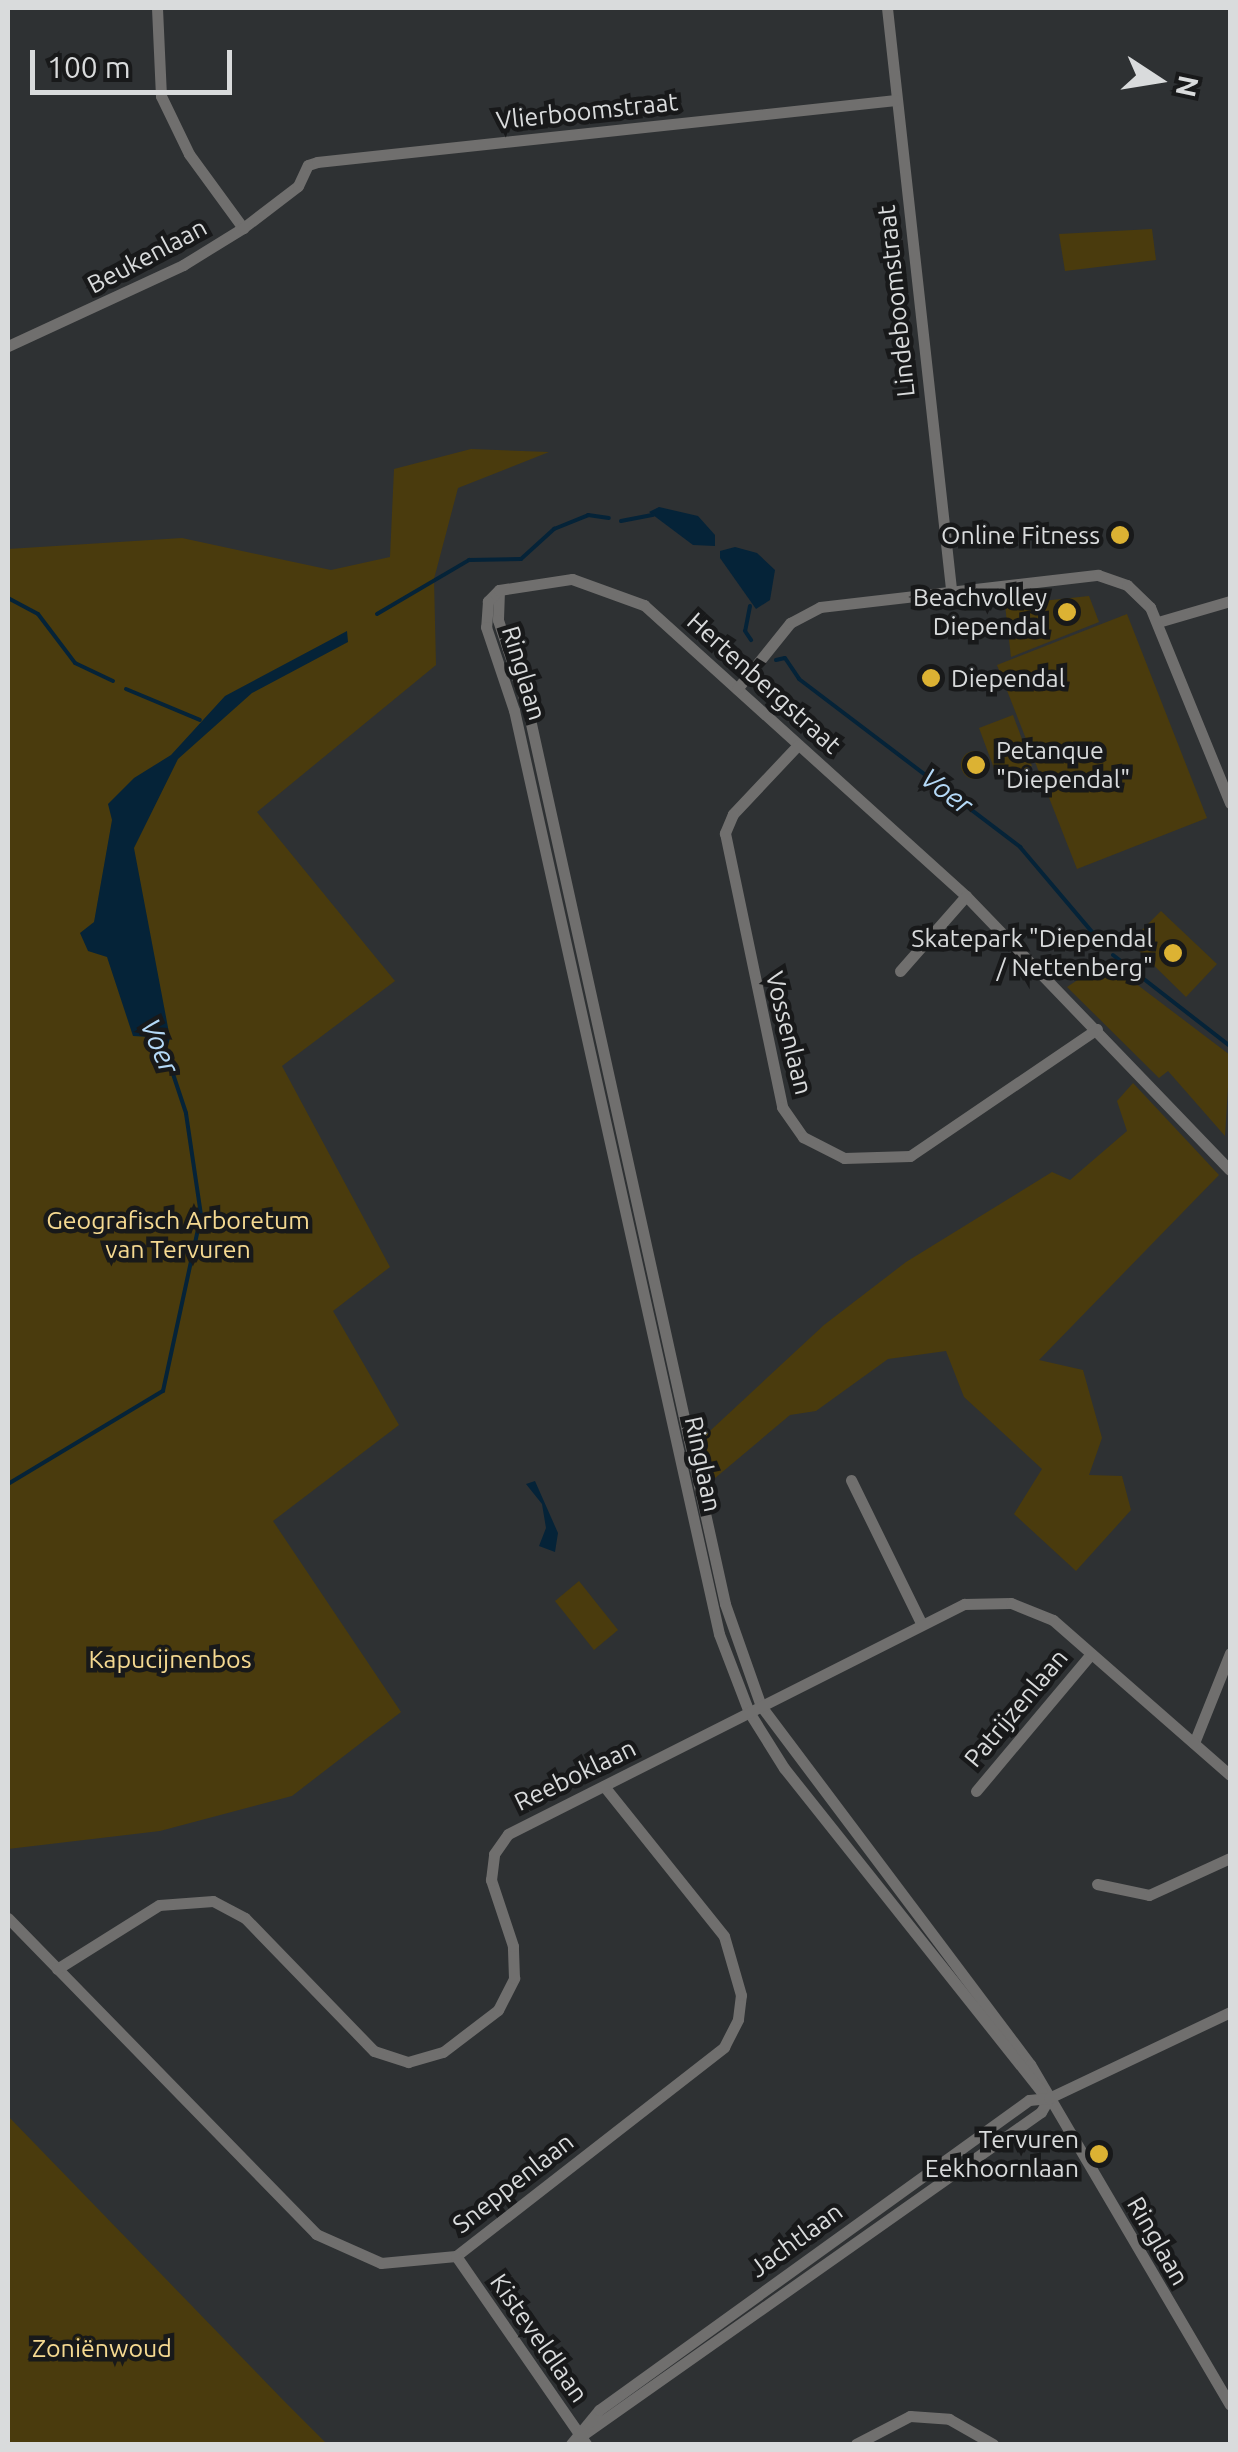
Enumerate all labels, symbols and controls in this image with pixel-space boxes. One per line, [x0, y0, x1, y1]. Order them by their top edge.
scale bar [35, 30, 238, 92]
north arrow [1108, 30, 1208, 130]
text: 100 m [47, 50, 131, 84]
text: N [1171, 73, 1205, 100]
street label: Vlierboomstraat [494, 87, 680, 135]
street label: Lindeboomstraat [871, 204, 921, 398]
street label: Beukenlaan [82, 212, 212, 300]
place label: Online Fitness [941, 520, 1100, 550]
marker: Online Fitness [1109, 524, 1131, 546]
place label: Beachvolley Diependal [913, 583, 1047, 642]
marker: Beachvolley Diependal [1056, 601, 1078, 623]
street label: Hertenbergstraat [681, 606, 847, 760]
street label: Ringlaan [495, 622, 553, 724]
place label: Diependal [951, 663, 1065, 693]
marker: Diependal [920, 667, 942, 689]
place label: Petanque "Diependal" [996, 736, 1130, 795]
marker: Petanque "Diependal" [965, 754, 987, 776]
water label: Voer [914, 761, 980, 821]
place label: Skatepark "Diependal / Nettenberg" [911, 924, 1153, 983]
marker: Skatepark "Diependal / Nettenberg" [1162, 942, 1184, 964]
street label: Vossenlaan [759, 968, 819, 1098]
water label: Voer [134, 1014, 186, 1078]
park label: Geografisch Arboretum van Tervuren [46, 1206, 310, 1265]
street label: Ringlaan [678, 1413, 728, 1515]
street label: Patrijzenlaan [958, 1643, 1074, 1773]
park label: Kapucijnenbos [88, 1644, 252, 1674]
street label: Reeboklaan [509, 1733, 641, 1817]
place label: Tervuren Eekhoornlaan [925, 2125, 1079, 2184]
street label: Sneppenlaan [447, 2127, 579, 2239]
marker: Tervuren Eekhoornlaan [1088, 2143, 1110, 2165]
street label: Ringlaan [1121, 2192, 1195, 2290]
street label: Jachtlaan [744, 2196, 848, 2284]
street label: Kisteveldlaan [484, 2268, 594, 2408]
park label: Zoniënwoud [32, 2333, 172, 2363]

